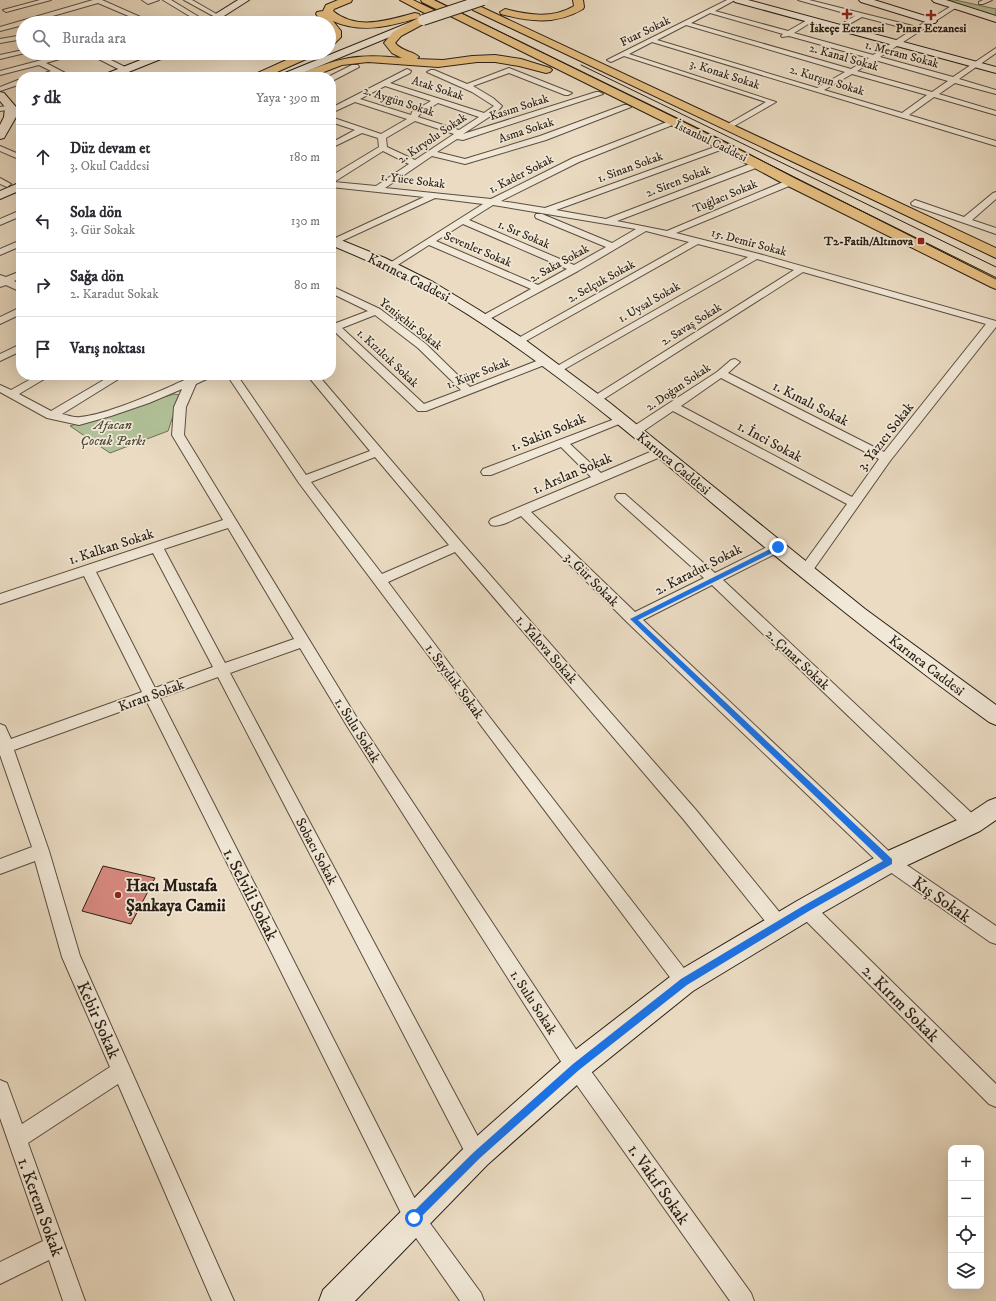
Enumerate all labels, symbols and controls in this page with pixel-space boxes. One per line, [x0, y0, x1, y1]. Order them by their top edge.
marker: İskeçe Eczanesi [842, 9, 852, 19]
marker: Pınar Eczanesi [926, 10, 936, 20]
street label: Fuar Sokak [618, 13, 673, 50]
search box [16, 16, 336, 60]
place label: İskeçe Eczanesi [810, 21, 884, 36]
place label: Pınar Eczanesi [896, 21, 966, 36]
icon: search [30, 27, 52, 49]
text: Burada ara [62, 29, 126, 48]
street label: 1. Meram Sokak [863, 37, 940, 72]
street label: 2. Kanal Sokak [807, 40, 880, 75]
street label: 3. Konak Sokak [688, 56, 762, 93]
street label: 2. Kurşun Sokak [787, 62, 866, 99]
street label: Atak Sokak [410, 73, 466, 104]
street label: 2. Aygün Sokak [361, 83, 436, 120]
text: 5 dk [32, 87, 61, 109]
text: Yaya · 390 m [256, 90, 320, 106]
street label: Kasım Sokak [488, 91, 551, 124]
street label: 2. Kıryolu Sokak [395, 110, 470, 167]
street label: Asma Sokak [497, 114, 556, 146]
street label: İstanbul Caddesi [672, 117, 750, 165]
text: Düz devam et [70, 139, 150, 158]
icon: ahead [32, 146, 54, 168]
text: 180 m [289, 149, 320, 165]
street label: 1. Sinan Sokak [595, 149, 665, 186]
street label: 1. Kader Sokak [486, 152, 556, 197]
text: 3. Okul Caddesi [70, 158, 149, 174]
street label: 2. Siren Sokak [644, 162, 713, 201]
street label: 1. Yüce Sokak [380, 169, 446, 192]
street label: Tuğlacı Sokak [691, 176, 760, 217]
text: Sola dön [70, 203, 122, 222]
icon: left [32, 210, 54, 232]
text: 130 m [291, 213, 320, 229]
street label: 1. Sır Sokak [495, 217, 552, 252]
text: 3. Gür Sokak [70, 222, 135, 238]
street label: 15. Demir Sokak [710, 225, 788, 260]
street label: Sevenler Sokak [442, 228, 514, 271]
place label: T2-Fatih/Altınova [823, 234, 914, 249]
marker: T2-Fatih/Altınova [916, 236, 926, 246]
street label: 2. Saka Sokak [527, 241, 592, 286]
street label: Karınca Caddesi [364, 249, 453, 307]
street label: 2. Selçuk Sokak [565, 257, 638, 306]
text: Sağa dön [70, 267, 124, 286]
icon: right [32, 274, 54, 296]
text: 80 m [294, 277, 320, 293]
street label: 1. Uysal Sokak [616, 279, 683, 326]
text: 2. Karadut Sokak [70, 286, 159, 302]
street label: Yenişehir Sokak [376, 295, 445, 354]
street label: 2. Savaş Sokak [658, 300, 724, 349]
street label: 1. Kızılcık Sokak [354, 326, 422, 391]
icon: arrive [32, 338, 54, 360]
text: Varış noktası [70, 339, 145, 358]
street label: 1. Küpe Sokak [444, 355, 512, 392]
street label: 2. Doğan Sokak [643, 360, 714, 415]
street label: 1. Kınalı Sokak [770, 377, 852, 431]
street label: 3. Yazıcı Sokak [854, 399, 918, 474]
street label: 1. Sakin Sokak [508, 410, 589, 456]
park label: Afacan Çocuk Parkı [80, 416, 146, 450]
street label: 1. İnci Sokak [734, 417, 805, 467]
street label: Karınca Caddesi [633, 428, 714, 499]
street label: 1. Arslan Sokak [530, 449, 615, 499]
street label: 1. Kalkan Sokak [66, 525, 156, 569]
route end [769, 538, 787, 556]
street label: 2. Karadut Sokak [652, 540, 745, 600]
street label: 3. Gür Sokak [560, 549, 623, 611]
street label: 1. Yalova Sokak [511, 612, 581, 688]
street label: 2. Çınar Sokak [761, 625, 833, 694]
street label: Karınca Caddesi [885, 631, 968, 700]
street label: 1. Sayduk Sokak [421, 640, 488, 723]
street label: Kıran Sokak [116, 676, 187, 716]
street label: 1. Sulu Sokak [330, 695, 384, 766]
street label: Sobacı Sokak [291, 815, 341, 888]
street label: 1. Selvili Sokak [217, 844, 283, 945]
street label: Kış Sokak [908, 872, 976, 928]
place label: Hacı Mustafa Şankaya Camii [126, 875, 226, 917]
marker: Hacı Mustafa Şankaya Camii [113, 890, 123, 900]
street label: 2. Kırım Sokak [857, 960, 944, 1048]
street label: 1. Sulu Sokak [506, 967, 561, 1038]
street label: Kebir Sokak [71, 978, 125, 1063]
street label: 1. Vakıf Sokak [622, 1140, 694, 1230]
map controls [948, 1145, 984, 1289]
button: + [948, 1145, 984, 1181]
street label: 1. Kerem Sokak [12, 1155, 68, 1260]
button: − [948, 1181, 984, 1217]
route start [405, 1209, 423, 1227]
button: locate [948, 1217, 984, 1253]
button: layers [948, 1253, 984, 1289]

